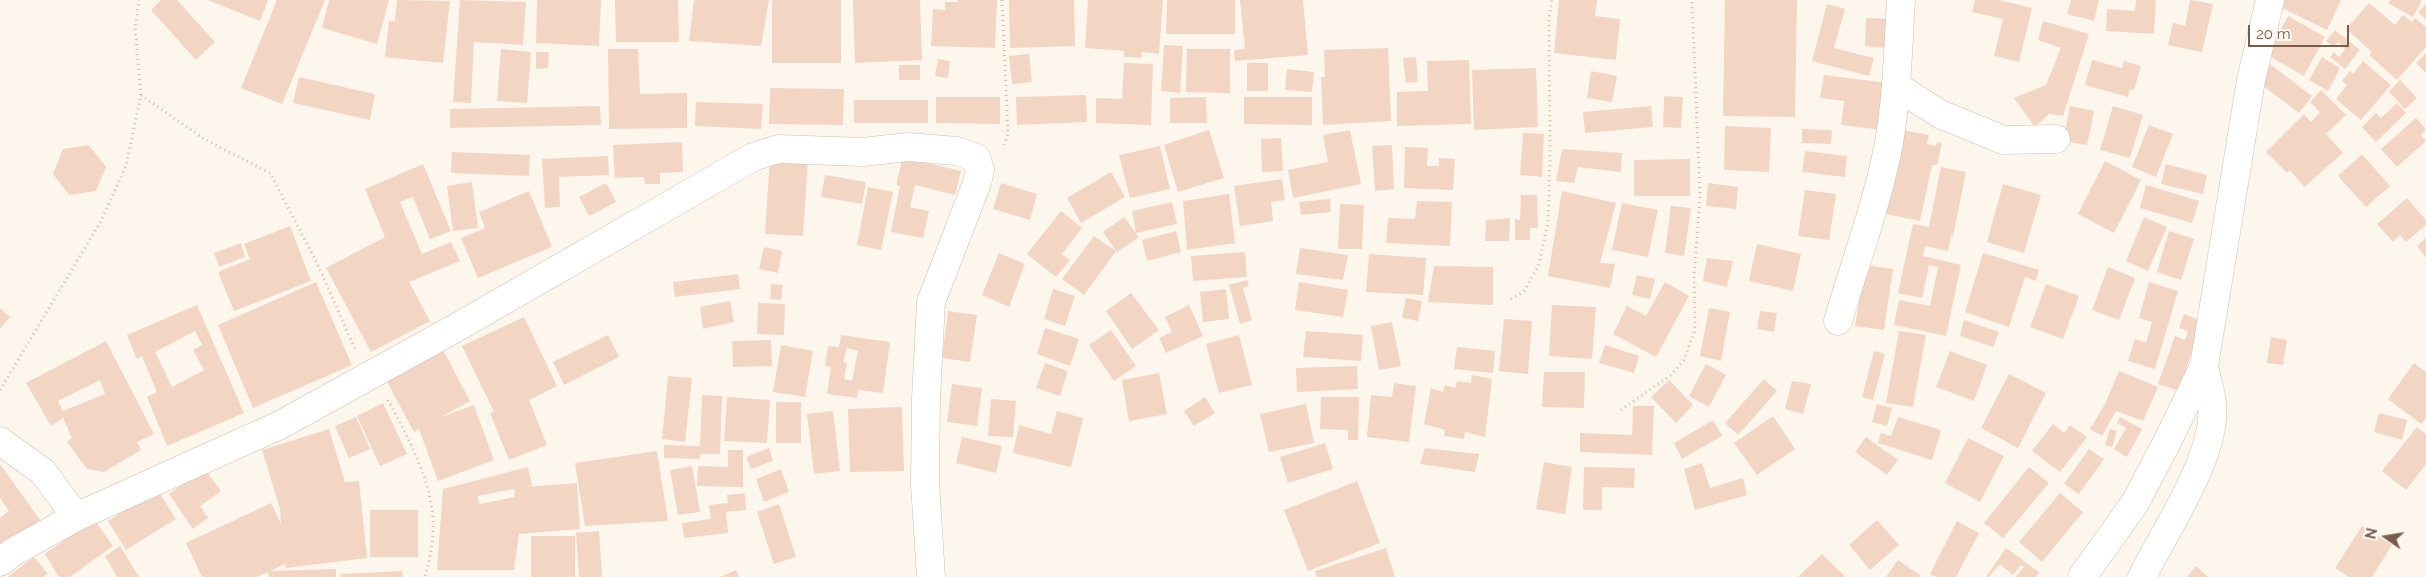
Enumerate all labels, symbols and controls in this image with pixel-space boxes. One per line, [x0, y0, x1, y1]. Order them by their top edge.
scale bar [2251, 15, 2352, 47]
text: 20 m [2256, 25, 2291, 43]
north arrow [2361, 512, 2411, 562]
text: N [2362, 527, 2380, 541]

